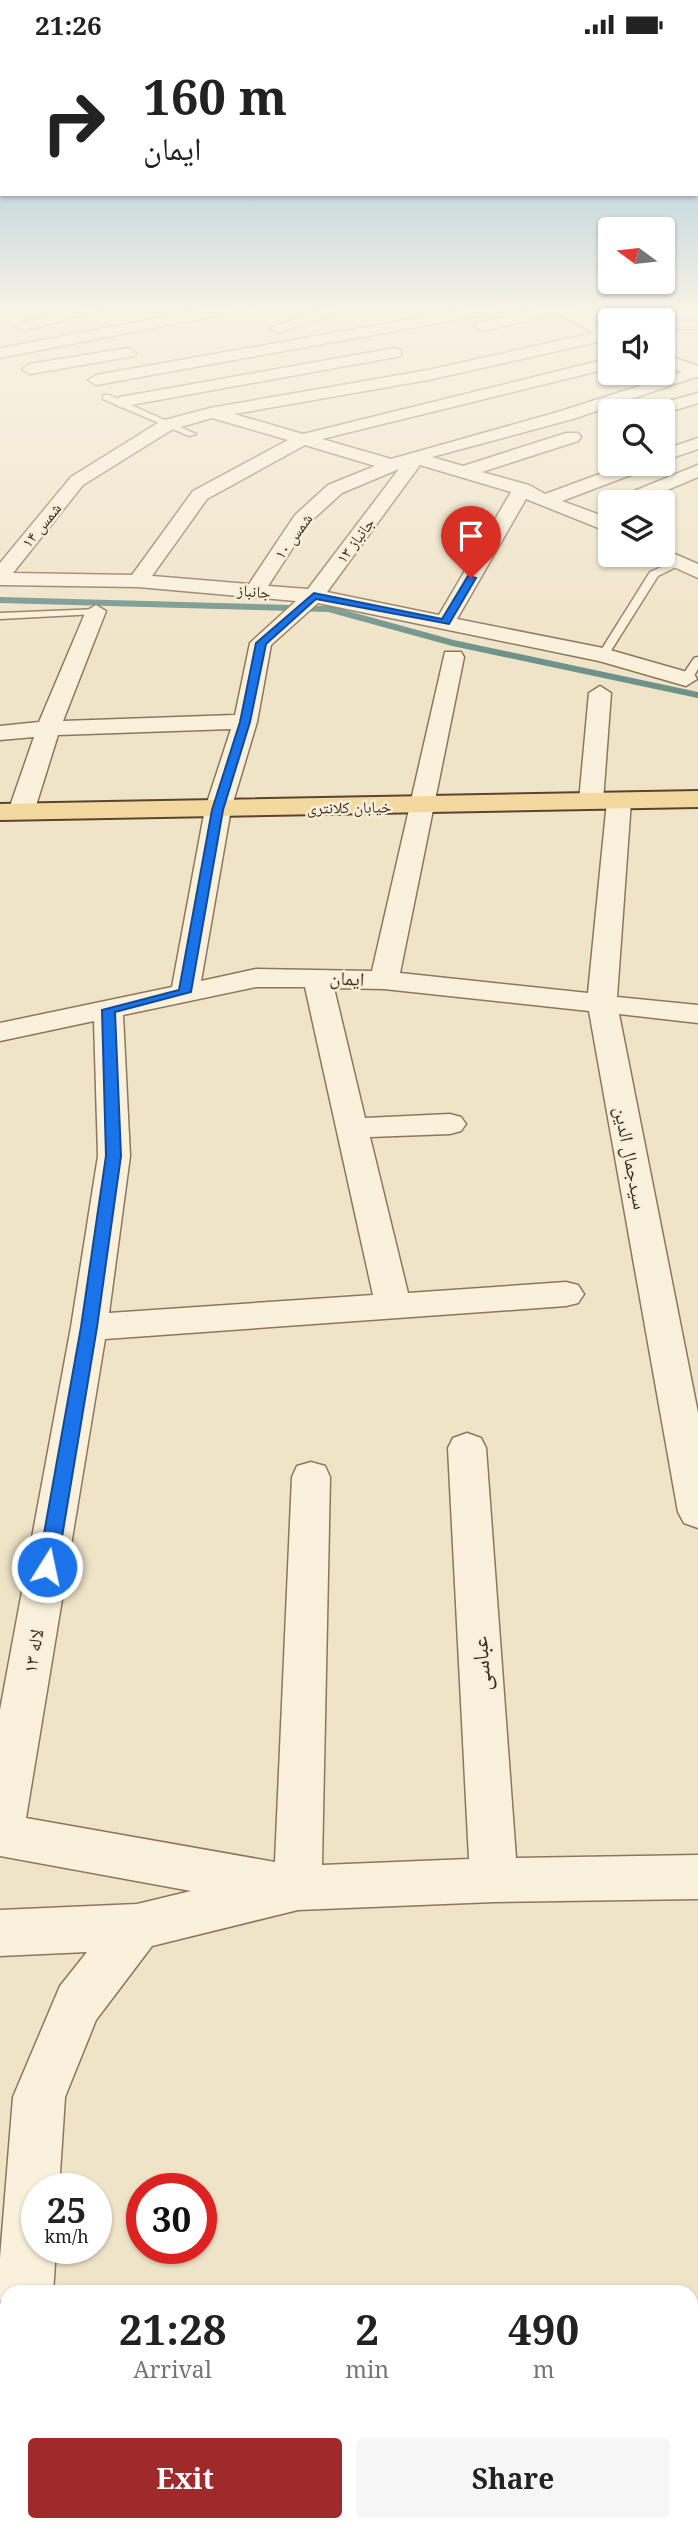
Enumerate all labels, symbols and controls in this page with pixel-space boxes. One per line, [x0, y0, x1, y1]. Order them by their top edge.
text: 21:26 [35, 7, 102, 43]
text: 160 m [143, 63, 287, 129]
icon: right [28, 77, 119, 168]
text: ایمان [143, 126, 202, 169]
north arrow [598, 217, 676, 294]
map controls [598, 217, 675, 567]
button: sound [598, 308, 675, 385]
button: search [598, 399, 675, 476]
button: layers [598, 490, 675, 567]
street label: شمس ۱۴ [16, 498, 66, 552]
pin [441, 506, 501, 578]
street label: شمس ۱۰ [269, 509, 317, 563]
street label: جانباز ۱۳ [331, 513, 379, 567]
icon: arrive [452, 517, 490, 555]
street label: جانباز [235, 578, 272, 603]
street label: خیابان کلانتری [306, 795, 392, 819]
street label: ایمان [329, 964, 365, 992]
street label: سیدجمال الدین [608, 1104, 654, 1212]
position arrow [10, 1530, 84, 1604]
street label: لاله ۱۳ [16, 1627, 50, 1675]
street label: عباسی [462, 1635, 498, 1693]
speed limit sign: 30 [126, 2173, 217, 2264]
text: 25 [47, 2186, 86, 2233]
text: km/h [44, 2224, 89, 2248]
text: 21:28 [119, 2300, 226, 2357]
text: 2 [355, 2300, 379, 2357]
text: 490 [508, 2300, 579, 2357]
text: Arrival [133, 2353, 212, 2385]
text: min [345, 2353, 389, 2385]
text: m [533, 2353, 554, 2385]
button: Exit [28, 2438, 342, 2518]
button: Share [356, 2438, 670, 2518]

